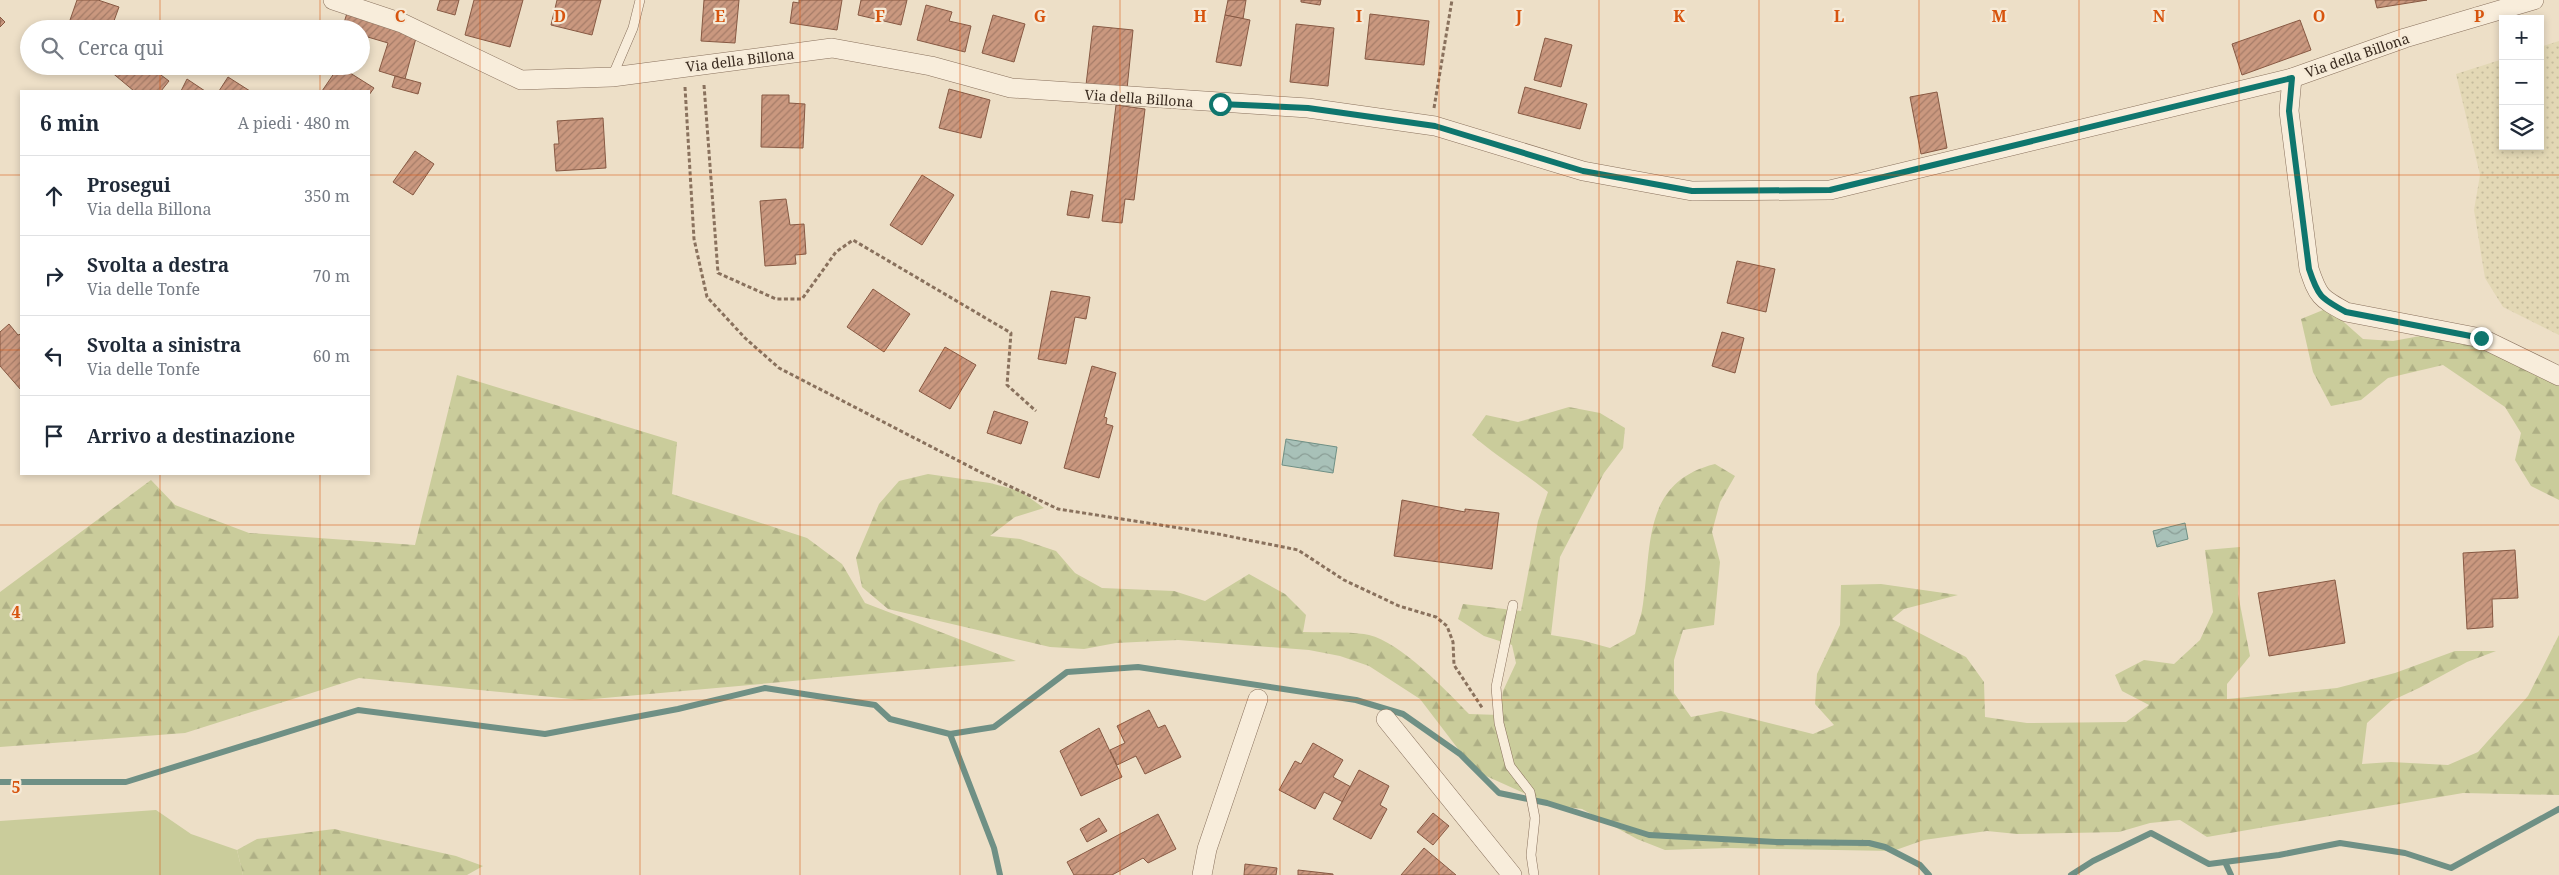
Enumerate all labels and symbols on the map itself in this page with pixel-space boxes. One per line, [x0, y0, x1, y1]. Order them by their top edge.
text: C [395, 5, 406, 27]
text: D [554, 5, 566, 27]
text: E [715, 5, 725, 27]
text: F [875, 5, 885, 27]
text: G [1034, 5, 1046, 27]
text: H [1193, 5, 1207, 27]
text: I [1356, 5, 1362, 27]
text: J [1515, 5, 1523, 27]
text: K [1673, 5, 1685, 27]
text: L [1834, 5, 1844, 27]
text: M [1991, 5, 2007, 27]
text: N [2153, 5, 2166, 27]
text: O [2313, 5, 2325, 27]
text: P [2474, 5, 2484, 27]
street label: Via della Billona [2302, 28, 2412, 82]
street label: Via della Billona [685, 44, 795, 76]
street label: Via della Billona [1084, 85, 1194, 111]
route start [1209, 93, 1232, 116]
route end [2470, 327, 2493, 350]
text: 4 [11, 601, 21, 623]
text: 5 [11, 776, 21, 798]

